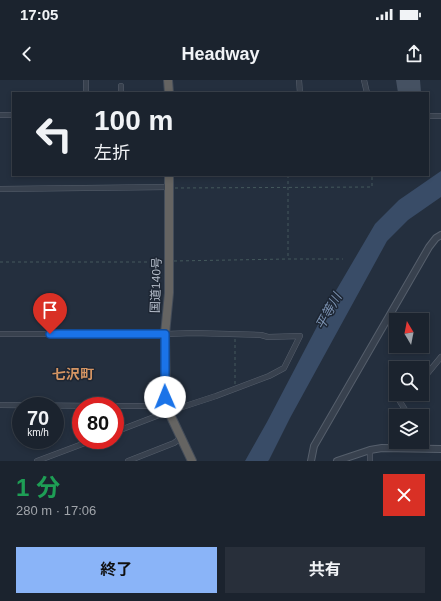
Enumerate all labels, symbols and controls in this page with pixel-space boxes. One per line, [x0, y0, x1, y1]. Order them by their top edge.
text: 17:05 [20, 6, 58, 23]
icon: back [16, 43, 38, 65]
icon: share [403, 43, 425, 65]
text: Headway [181, 44, 260, 64]
text: 100 m [94, 105, 173, 136]
icon: left [28, 108, 80, 160]
text: 左折 [94, 143, 130, 163]
street label: 国道140号 [148, 257, 164, 313]
water label: 平等川 [312, 289, 345, 332]
pin [33, 293, 67, 334]
icon: arrive [39, 299, 61, 321]
north arrow [389, 313, 429, 353]
map controls [389, 313, 429, 449]
button: search [389, 361, 429, 401]
district label: 七沢町 [52, 366, 94, 382]
position arrow [144, 376, 186, 418]
speed limit sign: 80 [72, 397, 124, 449]
text: 70 [27, 407, 49, 429]
button: layers [389, 409, 429, 449]
text: km/h [27, 427, 49, 438]
text: 1 分 [16, 474, 60, 501]
button: close [383, 474, 425, 516]
text: 280 m · 17:06 [16, 503, 96, 518]
button: 終了 [16, 547, 217, 593]
button: 共有 [225, 547, 425, 593]

